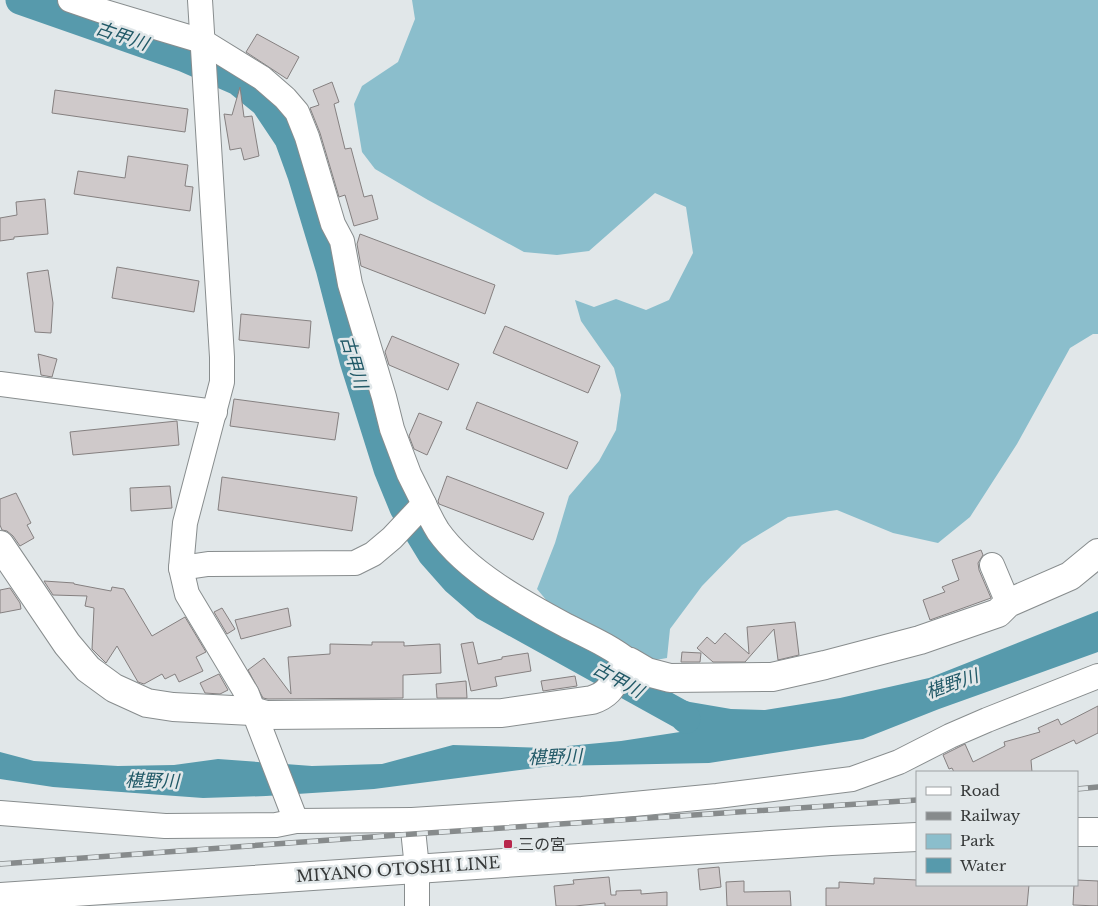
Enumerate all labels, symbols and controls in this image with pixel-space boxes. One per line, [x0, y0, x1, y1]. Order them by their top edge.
water label: 古甲川 [93, 17, 153, 56]
water label: 古甲川 [336, 333, 373, 393]
water label: 古甲川 [589, 657, 649, 704]
water label: 椹野川 [923, 664, 983, 703]
water label: 椹野川 [528, 745, 584, 769]
water label: 椹野川 [125, 770, 181, 793]
legend [916, 771, 1078, 886]
text: Road [960, 781, 1000, 800]
text: Railway [960, 806, 1021, 825]
text: Park [960, 831, 996, 850]
place label: 三の宮 [518, 834, 566, 854]
marker: 三の宮 [502, 838, 514, 850]
street label: MIYANO OTOSHI LINE [295, 852, 501, 886]
text: Water [959, 856, 1007, 875]

